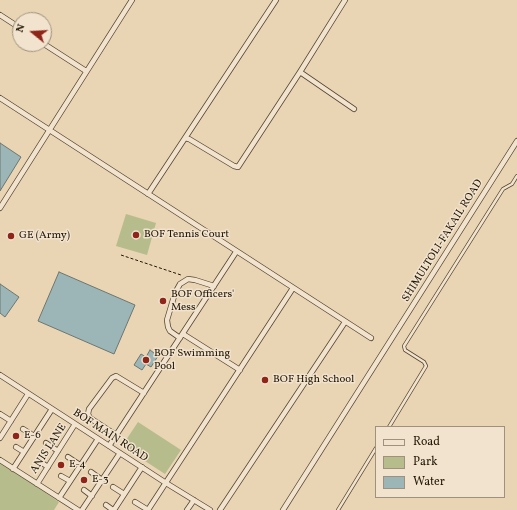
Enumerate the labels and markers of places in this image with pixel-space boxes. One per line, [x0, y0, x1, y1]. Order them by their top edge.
place label: BOF Tennis Court [144, 228, 229, 242]
place label: GE (Army) [19, 229, 70, 243]
marker: BOF Tennis Court [131, 230, 141, 240]
marker: GE (Army) [6, 231, 16, 241]
place label: BOF Officers' Mess [171, 288, 234, 314]
marker: BOF Officers' Mess [158, 296, 168, 306]
place label: BOF Swimming Pool [154, 347, 230, 373]
marker: BOF Swimming Pool [141, 355, 151, 365]
place label: BOF High School [273, 373, 354, 387]
marker: BOF High School [260, 375, 270, 385]
place label: E-6 [24, 429, 41, 443]
marker: E-6 [11, 431, 21, 441]
place label: E-4 [69, 458, 86, 472]
marker: E-4 [56, 460, 66, 470]
place label: E-3 [92, 473, 109, 487]
marker: E-3 [79, 475, 89, 485]

